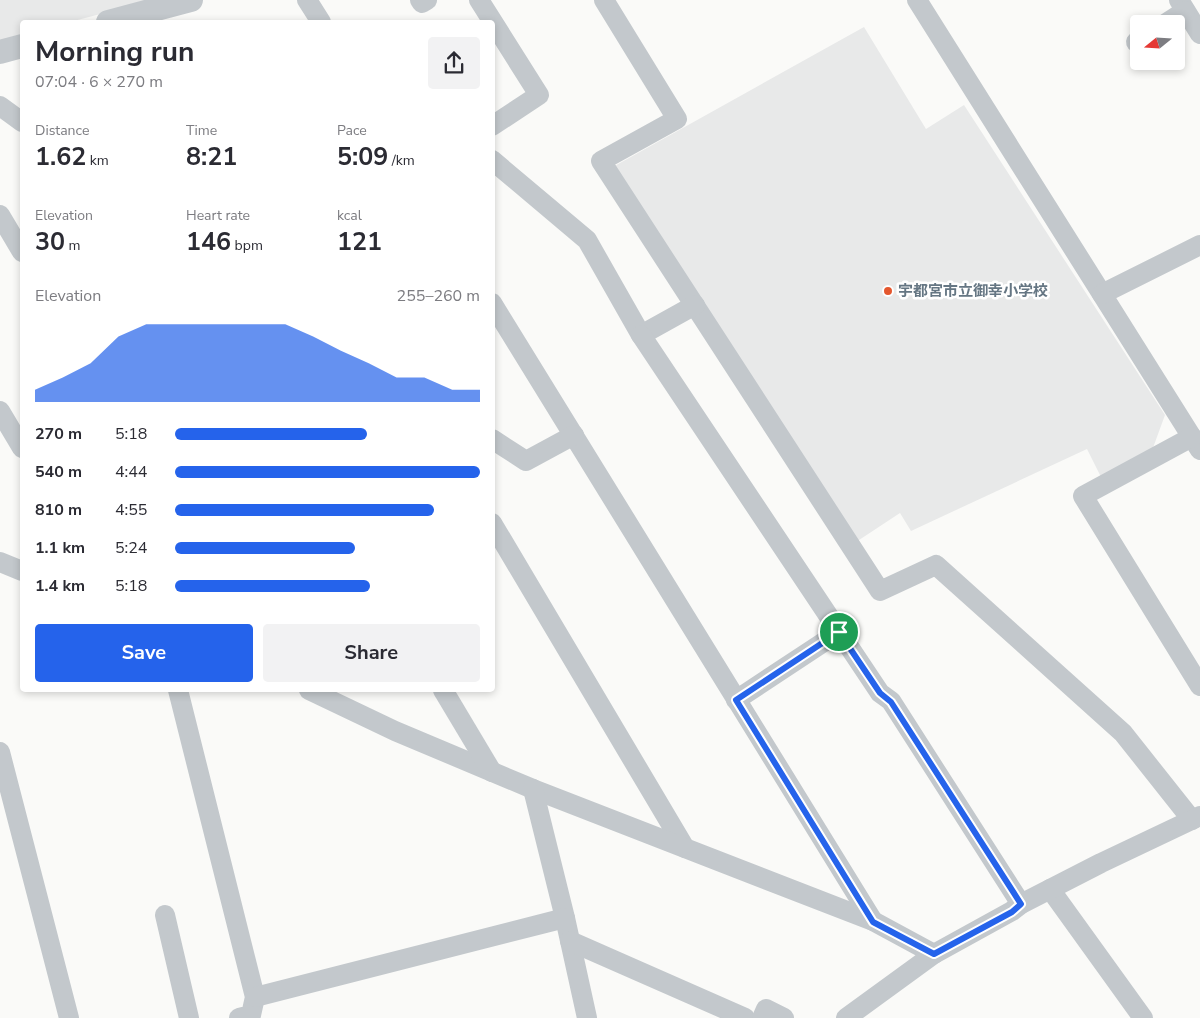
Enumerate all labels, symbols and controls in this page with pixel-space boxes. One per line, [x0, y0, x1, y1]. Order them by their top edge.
north arrow [1130, 15, 1185, 70]
map controls [1130, 15, 1185, 70]
text: Morning run [35, 33, 194, 71]
button: share [428, 37, 480, 89]
text: 07:04 · 6 × 270 m [35, 71, 163, 93]
text: Distance [35, 121, 89, 140]
text: Time [186, 121, 217, 140]
text: Pace [337, 121, 367, 140]
text: 1.62 [35, 140, 86, 174]
text: 8:21 [186, 140, 237, 174]
text: 5:09 [337, 140, 388, 174]
text: km [86, 151, 109, 170]
text: /km [388, 151, 415, 170]
text: Elevation [35, 206, 93, 225]
text: Heart rate [186, 206, 250, 225]
text: kcal [337, 206, 362, 225]
text: 30 [35, 225, 65, 259]
text: 146 [186, 225, 231, 259]
text: 121 [337, 225, 382, 259]
text: m [65, 236, 81, 255]
text: bpm [231, 236, 263, 255]
place label: 宇都宮市立御幸小学校 [898, 281, 1048, 301]
text: Elevation [35, 285, 101, 307]
text: 255–260 m [397, 285, 480, 307]
marker: 宇都宮市立御幸小学校 [882, 285, 894, 297]
text: 270 m [35, 423, 82, 445]
text: 5:18 [115, 423, 147, 445]
text: 540 m [35, 461, 82, 483]
text: 4:44 [115, 461, 147, 483]
text: 810 m [35, 499, 82, 521]
text: 4:55 [115, 499, 147, 521]
text: 1.1 km [35, 537, 85, 559]
text: 5:24 [115, 537, 147, 559]
text: 1.4 km [35, 575, 85, 597]
text: 5:18 [115, 575, 147, 597]
pin [818, 611, 860, 653]
icon: arrive [825, 618, 853, 646]
button: Save [35, 624, 253, 682]
button: Share [263, 624, 480, 682]

